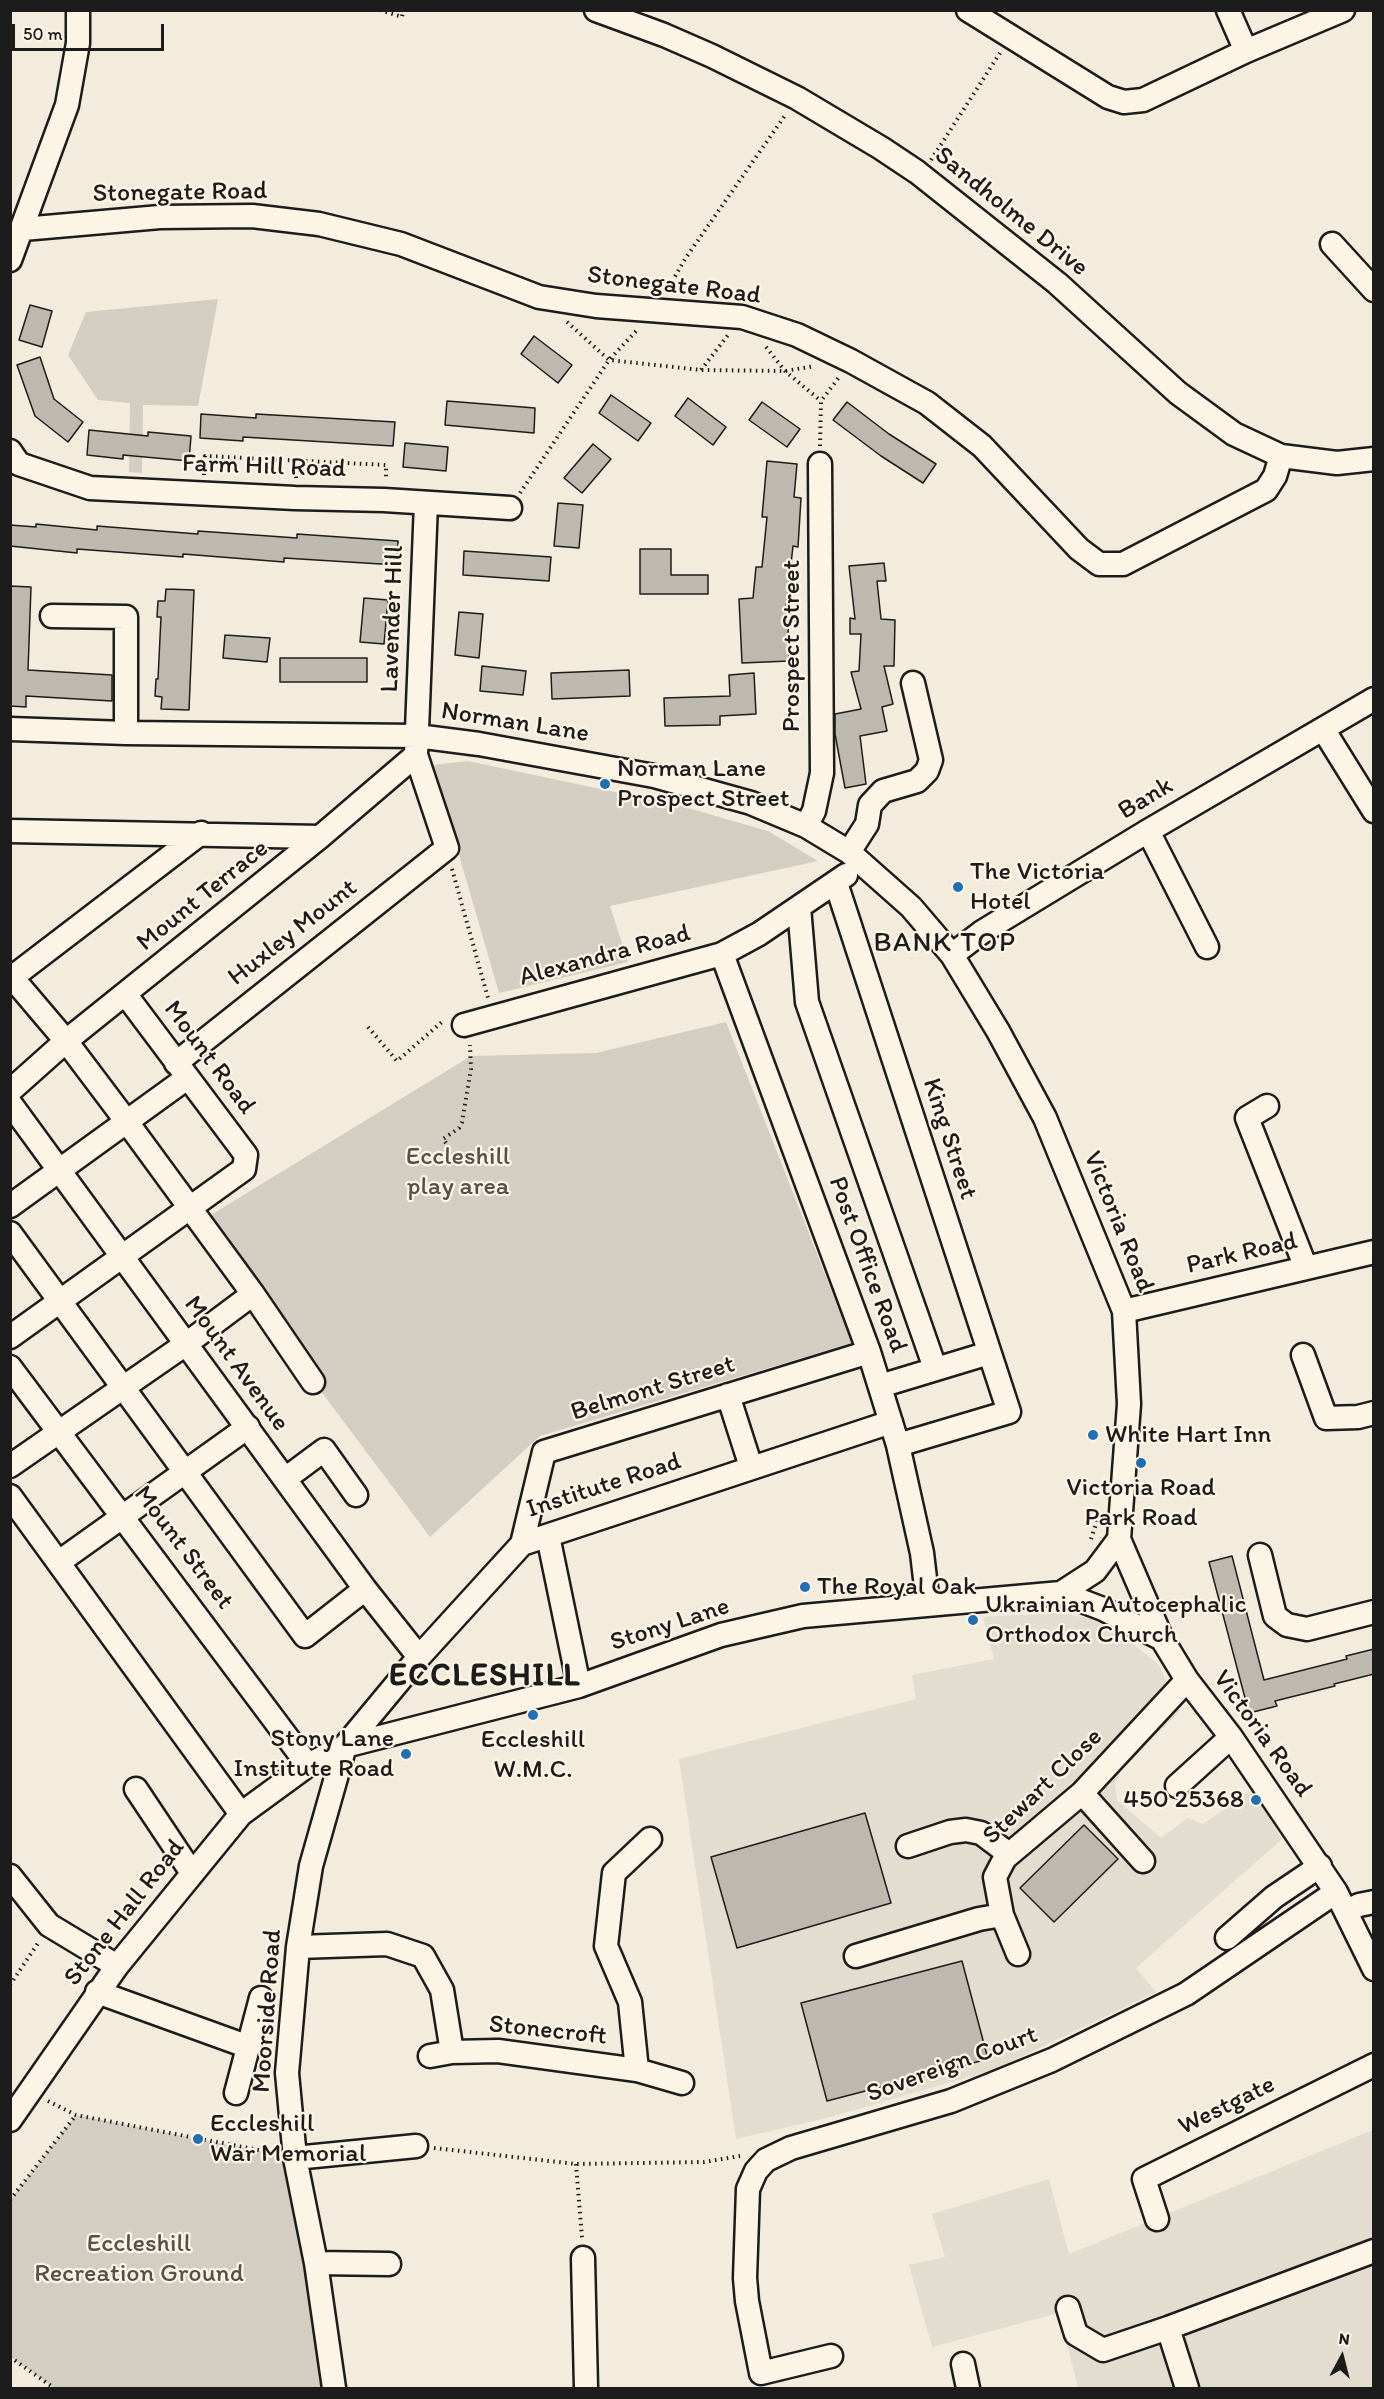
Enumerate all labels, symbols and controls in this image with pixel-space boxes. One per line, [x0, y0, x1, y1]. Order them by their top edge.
scale bar [15, 12, 166, 50]
text: 50 m [23, 23, 63, 45]
street label: Sandholme Drive [928, 140, 1094, 284]
street label: Stonegate Road [92, 176, 268, 210]
street label: Stonegate Road [585, 260, 763, 312]
street label: Farm Hill Road [181, 449, 347, 485]
street label: Lavender Hill [375, 545, 411, 693]
street label: Prospect Street [776, 560, 808, 732]
street label: Norman Lane [439, 696, 591, 750]
place label: Norman Lane Prospect Street [617, 753, 790, 814]
street label: Bank [1113, 771, 1179, 827]
marker: Norman Lane Prospect Street [598, 777, 612, 791]
street label: Mount Terrace [131, 833, 275, 959]
place label: The Victoria Hotel [970, 856, 1104, 918]
street label: Huxley Mount [222, 873, 364, 993]
marker: The Victoria Hotel [951, 880, 965, 894]
street label: Alexandra Road [516, 918, 694, 994]
district label: BANK TOP [874, 927, 1016, 961]
street label: Mount Road [156, 995, 262, 1121]
street label: King Street [915, 1074, 983, 1204]
park label: Eccleshill play area [406, 1141, 510, 1202]
street label: Victoria Road [1076, 1147, 1160, 1297]
street label: Post Office Road [821, 1173, 913, 1357]
street label: Park Road [1183, 1226, 1301, 1282]
street label: Mount Avenue [177, 1290, 295, 1438]
street label: Belmont Street [567, 1349, 739, 1429]
place label: White Hart Inn [1105, 1419, 1271, 1451]
marker: White Hart Inn [1086, 1428, 1100, 1442]
street label: Institute Road [523, 1446, 685, 1526]
marker: Victoria Road Park Road [1134, 1456, 1148, 1470]
place label: Victoria Road Park Road [1066, 1472, 1216, 1534]
street label: Mount Street [126, 1480, 240, 1616]
place label: The Royal Oak [817, 1571, 976, 1603]
marker: The Royal Oak [798, 1580, 812, 1594]
place label: Ukrainian Autocephalic Orthodox Church [985, 1589, 1247, 1650]
street label: Stony Lane [606, 1591, 734, 1659]
marker: Ukrainian Autocephalic Orthodox Church [966, 1613, 980, 1627]
district label: ECCLESHILL [389, 1658, 581, 1696]
street label: Victoria Road [1205, 1664, 1319, 1804]
marker: Eccleshill W.M.C. [526, 1708, 540, 1722]
street label: Stewart Close [977, 1722, 1109, 1852]
place label: Stony Lane Institute Road [234, 1723, 394, 1784]
place label: Eccleshill W.M.C. [481, 1724, 585, 1786]
marker: Stony Lane Institute Road [399, 1747, 413, 1761]
place label: 450 25368 [1123, 1784, 1244, 1816]
marker: 450 25368 [1249, 1793, 1263, 1807]
street label: Stone Hall Road [58, 1833, 192, 1993]
street label: Moorside Road [247, 1928, 289, 2094]
street label: Stonecroft [487, 2009, 609, 2053]
street label: Sovereign Court [862, 2020, 1042, 2110]
street label: Westgate [1174, 2069, 1280, 2143]
place label: Eccleshill War Memorial [210, 2108, 366, 2170]
marker: Eccleshill War Memorial [191, 2132, 205, 2146]
park label: Eccleshill Recreation Ground [34, 2228, 244, 2290]
north arrow [1312, 2327, 1372, 2387]
text: N [1338, 2329, 1351, 2349]

